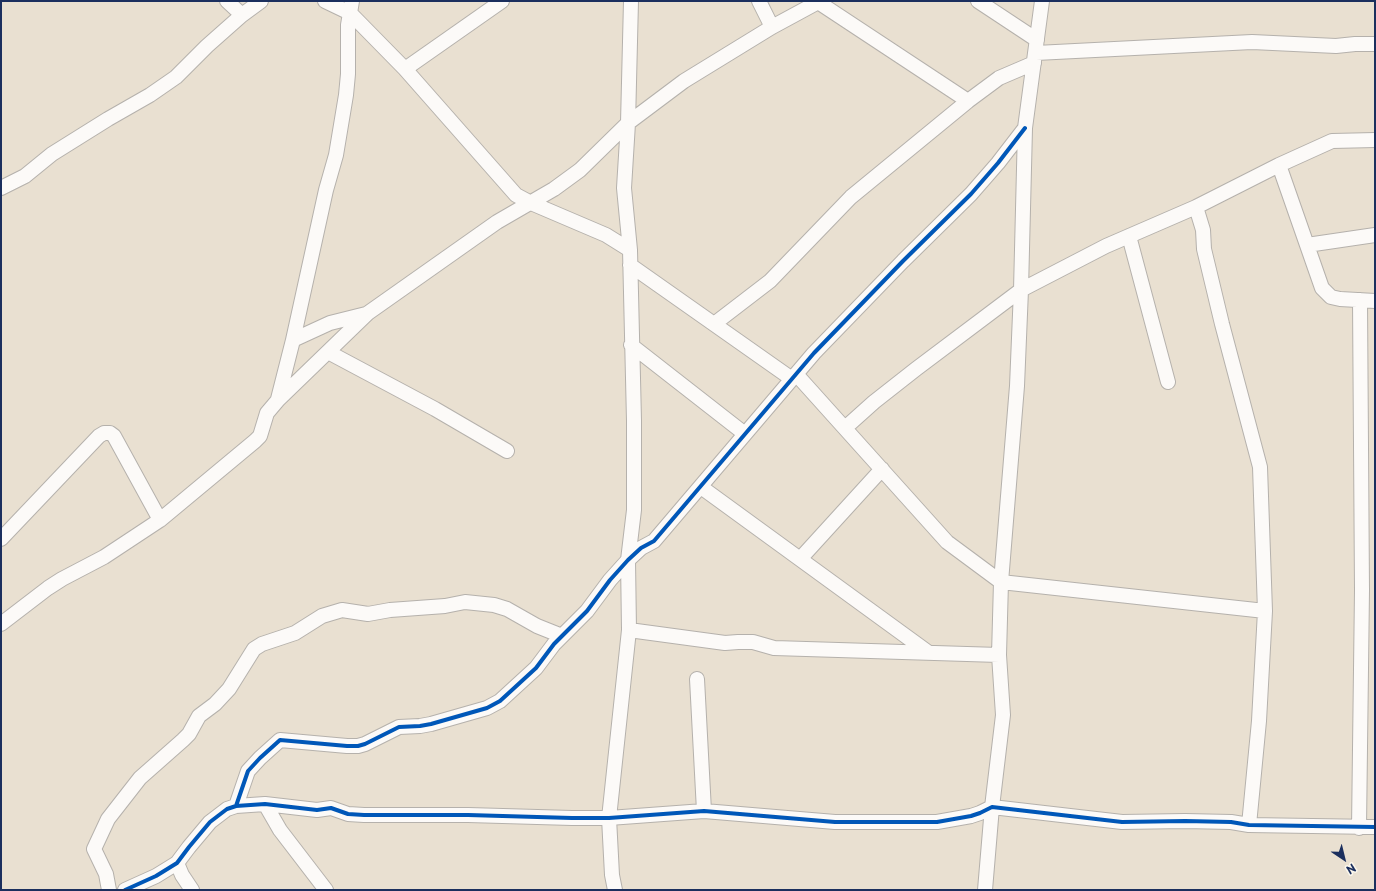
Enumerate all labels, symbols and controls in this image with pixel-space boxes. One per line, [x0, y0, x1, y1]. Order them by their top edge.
north arrow [1324, 839, 1364, 879]
text: N [1343, 860, 1360, 879]

